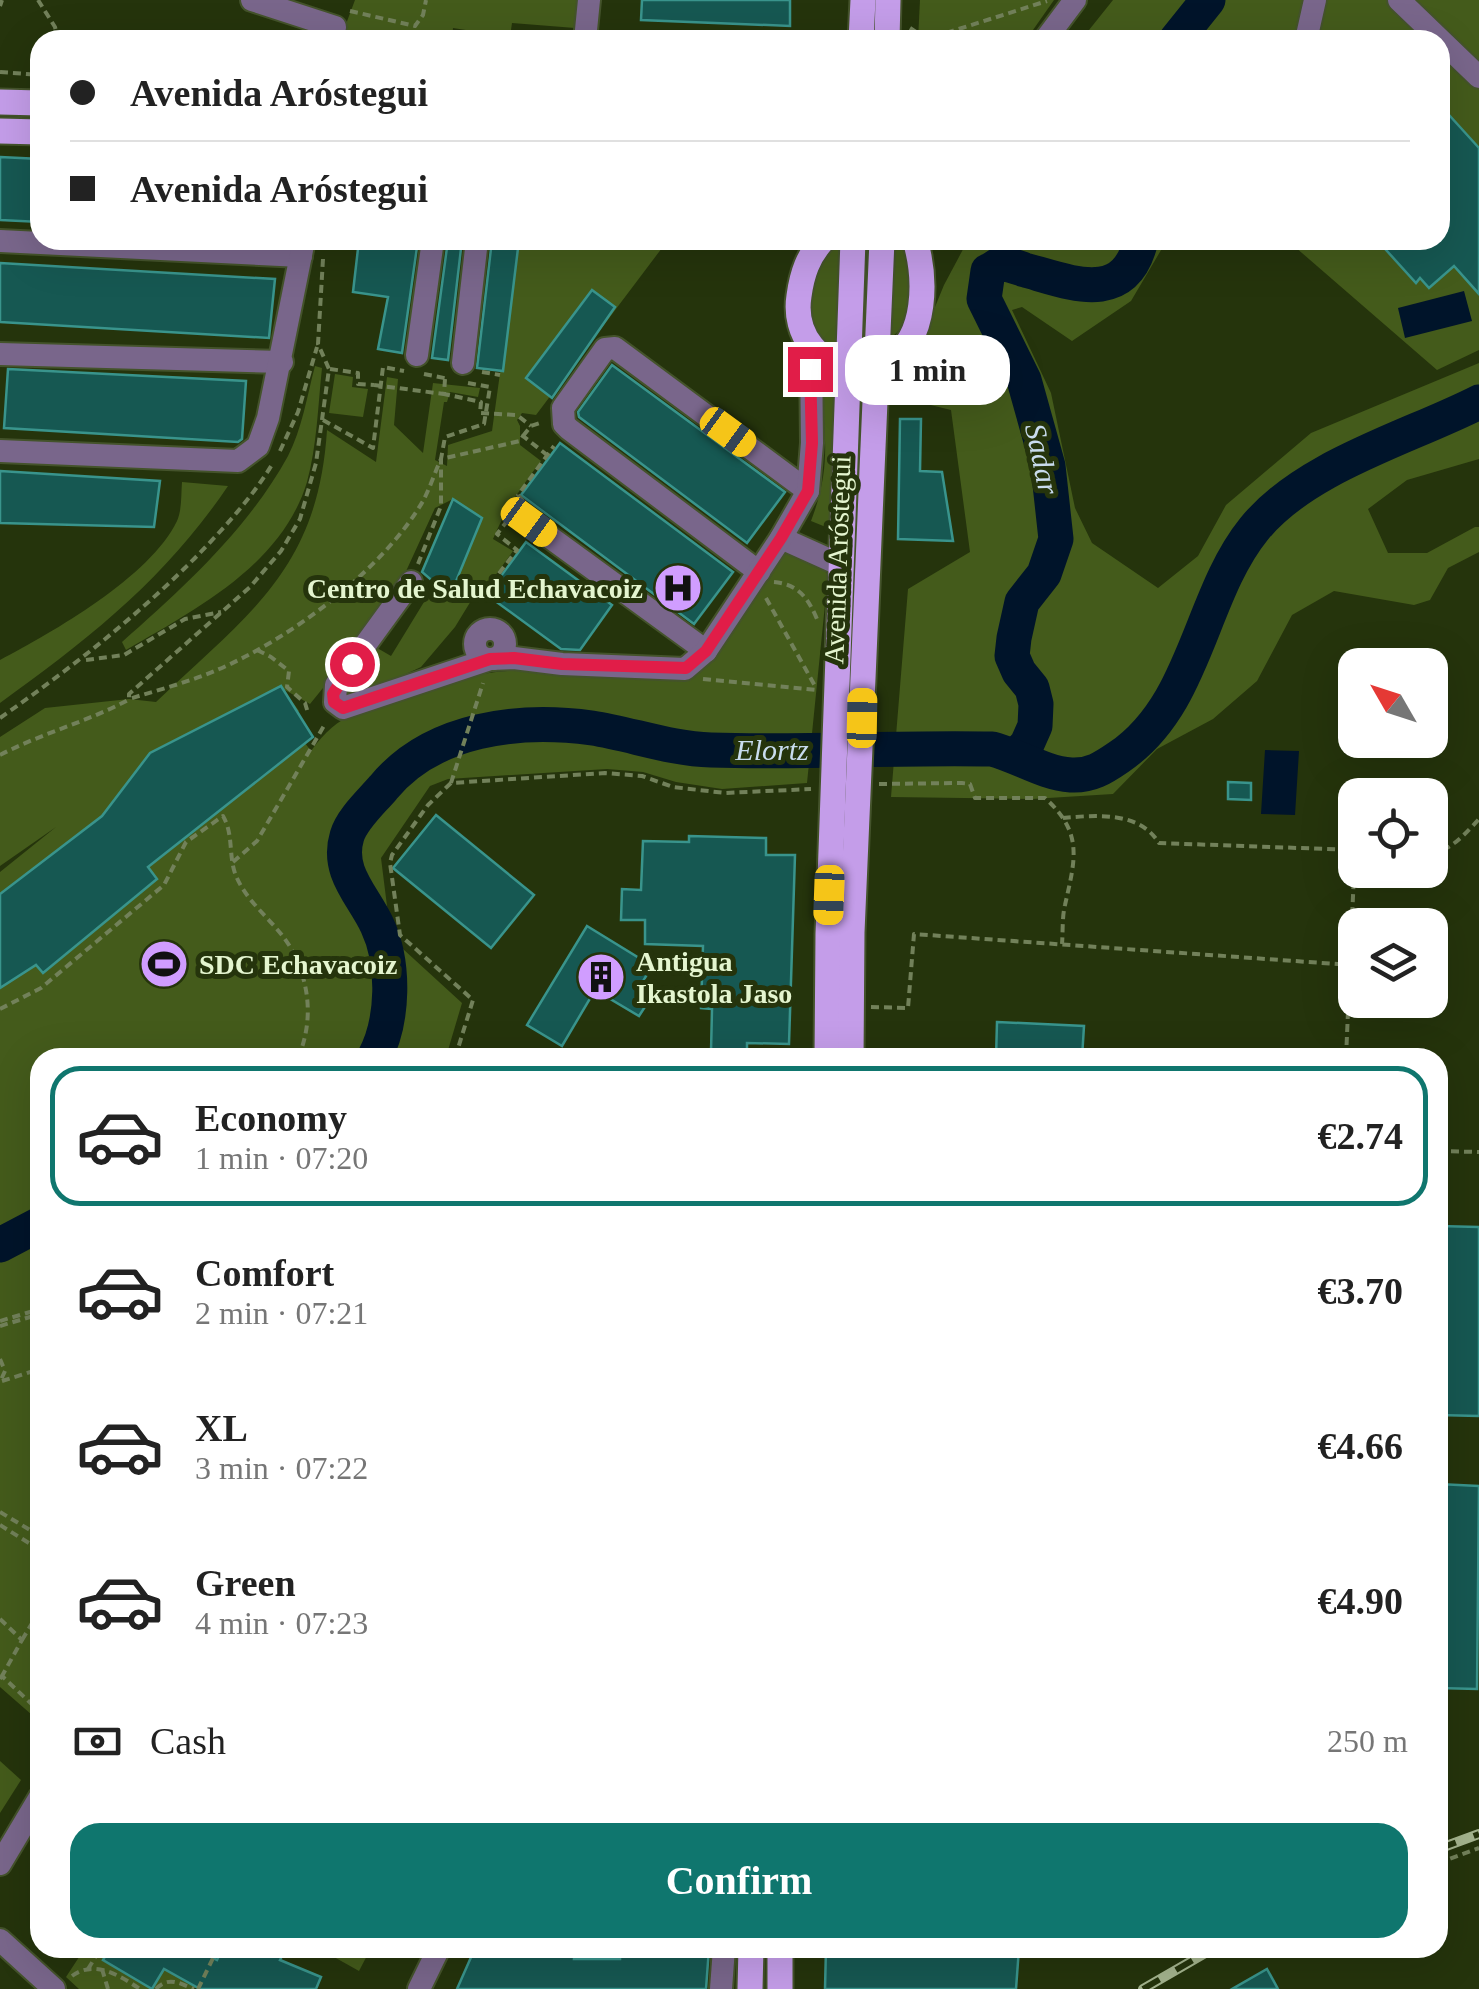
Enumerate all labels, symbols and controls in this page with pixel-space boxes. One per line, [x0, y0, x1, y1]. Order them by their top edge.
text: Avenida Aróstegui [130, 72, 428, 114]
text: Avenida Aróstegui [130, 168, 428, 210]
callout: 1 min [845, 334, 1010, 404]
route end [788, 347, 833, 392]
text: 1 min [889, 352, 966, 388]
car [695, 402, 761, 462]
water label: Sadar [1019, 420, 1066, 498]
street label: Avenida Aróstegui [818, 455, 857, 665]
car [496, 492, 562, 552]
hospital icon: Centro de Salud Echavacoiz [652, 562, 704, 614]
place label: Centro de Salud Echavacoiz [307, 573, 643, 604]
route start [330, 642, 375, 687]
north arrow [1338, 648, 1448, 758]
map controls [1338, 648, 1448, 1018]
car [846, 688, 878, 748]
water label: Elortz [734, 733, 809, 766]
button: locate [1338, 778, 1448, 888]
car [813, 864, 845, 926]
button: layers [1338, 908, 1448, 1018]
sports icon: SDC Echavacoiz [138, 938, 190, 990]
place label: Antigua Ikastola Jaso [636, 946, 792, 1009]
place label: SDC Echavacoiz [199, 949, 397, 980]
building icon: Antigua Ikastola Jaso [575, 951, 627, 1003]
icon: car [75, 1091, 165, 1181]
text: Economy [195, 1097, 347, 1139]
text: €2.74 [1318, 1115, 1403, 1157]
text: 1 min · 07:20 [195, 1140, 368, 1176]
icon: car [75, 1246, 165, 1336]
text: Comfort [195, 1252, 334, 1294]
text: €3.70 [1318, 1270, 1403, 1312]
text: 2 min · 07:21 [195, 1295, 368, 1331]
icon: car [75, 1401, 165, 1491]
text: XL [195, 1407, 248, 1449]
text: €4.66 [1318, 1425, 1403, 1467]
text: 3 min · 07:22 [195, 1450, 368, 1486]
icon: car [75, 1556, 165, 1646]
text: Green [195, 1562, 296, 1604]
text: €4.90 [1318, 1580, 1403, 1622]
text: 4 min · 07:23 [195, 1605, 368, 1641]
icon: cash [70, 1714, 125, 1769]
text: Cash [150, 1720, 226, 1762]
text: 250 m [1327, 1723, 1408, 1759]
button: Confirm [70, 1823, 1408, 1938]

